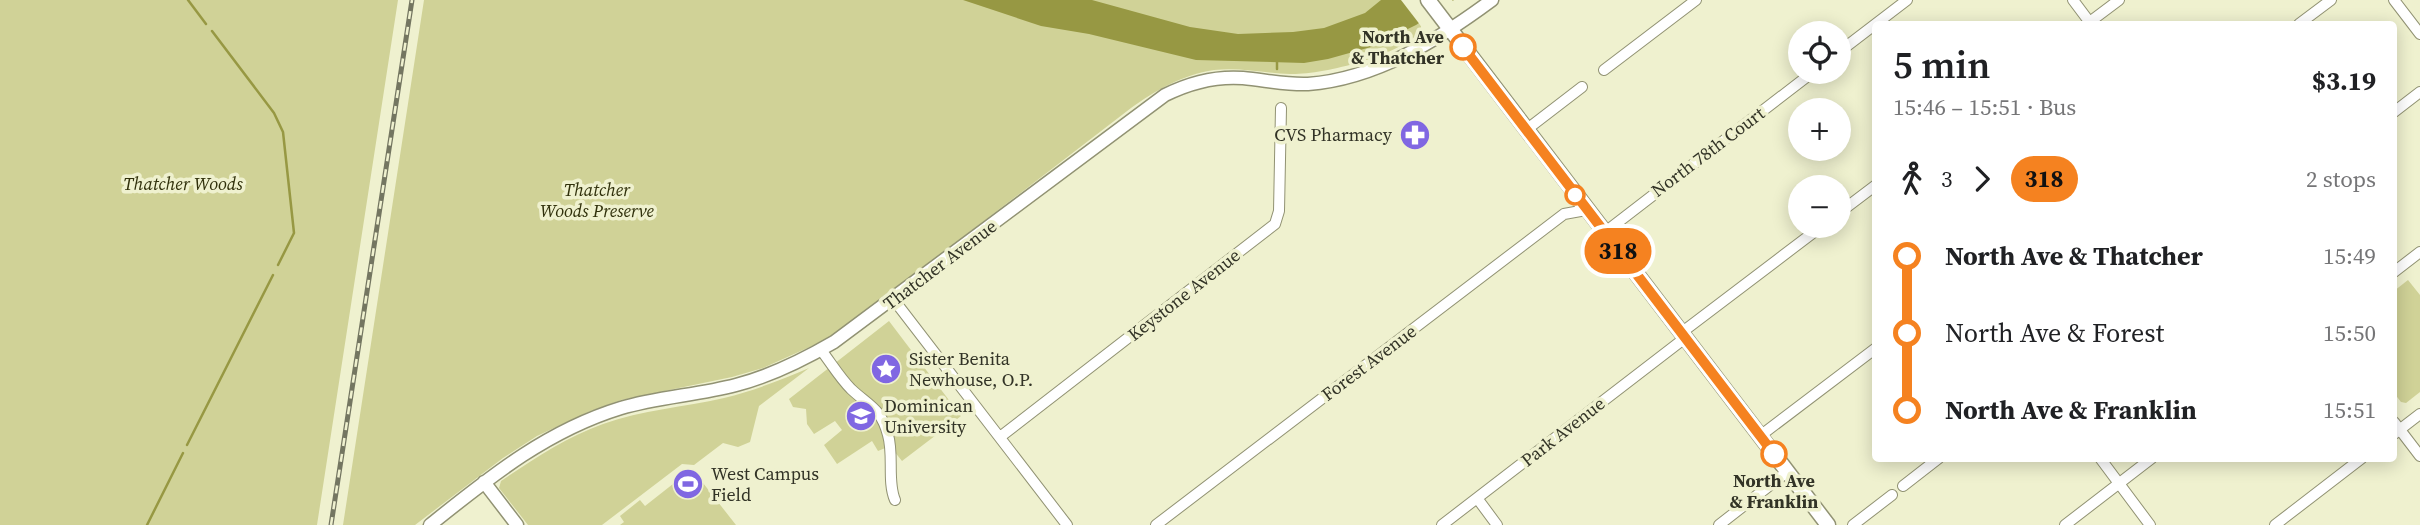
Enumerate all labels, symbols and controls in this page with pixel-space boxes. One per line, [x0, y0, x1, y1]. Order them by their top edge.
map controls [1788, 21, 1851, 238]
button: locate [1788, 21, 1851, 84]
place label: North Ave & Thatcher [1351, 24, 1445, 70]
marker: North Ave & Thatcher [1450, 34, 1476, 60]
text: 5 min [1893, 39, 1991, 91]
text: $3.19 [2312, 63, 2376, 99]
text: 15:46 – 15:51 · Bus [1893, 91, 2076, 123]
button: + [1788, 98, 1851, 161]
street label: North 78th Court [1646, 101, 1770, 202]
pharmacy icon: CVS Pharmacy [1398, 118, 1432, 152]
place label: CVS Pharmacy [1274, 122, 1393, 147]
icon: walk [1893, 160, 1931, 198]
icon: forward [1963, 160, 2001, 198]
text: 318 [2025, 162, 2064, 195]
text: 3 [1941, 163, 1953, 195]
text: 2 stops [2306, 163, 2376, 195]
park label: Thatcher Woods [123, 171, 243, 196]
button: − [1788, 175, 1851, 238]
park label: Thatcher Woods Preserve [540, 177, 655, 223]
unlabelled marker [1565, 185, 1585, 205]
street label: Thatcher Avenue [878, 214, 1002, 316]
line badge: 318 [1578, 228, 1658, 274]
text: 318 [1598, 234, 1638, 267]
text: North Ave & Thatcher [1945, 238, 2203, 274]
text: 15:49 [2323, 240, 2376, 272]
street label: Keystone Avenue [1122, 243, 1245, 347]
text: North Ave & Forest [1945, 315, 2164, 351]
text: 15:50 [2323, 317, 2376, 349]
street label: Forest Avenue [1316, 319, 1421, 407]
place label: Sister Benita Newhouse, O.P. [909, 346, 1033, 392]
place icon: Sister Benita Newhouse, O.P. [869, 352, 903, 386]
street label: Park Avenue [1516, 391, 1610, 472]
text: North Ave & Franklin [1945, 392, 2197, 428]
place label: Dominican University [884, 393, 973, 439]
text: 15:51 [2323, 394, 2376, 426]
school or university icon: Dominican University [844, 399, 878, 433]
marker: North Ave & Franklin [1761, 441, 1787, 467]
place label: West Campus Field [711, 461, 819, 507]
sports icon: West Campus Field [671, 467, 705, 501]
place label: North Ave & Franklin [1730, 468, 1818, 514]

